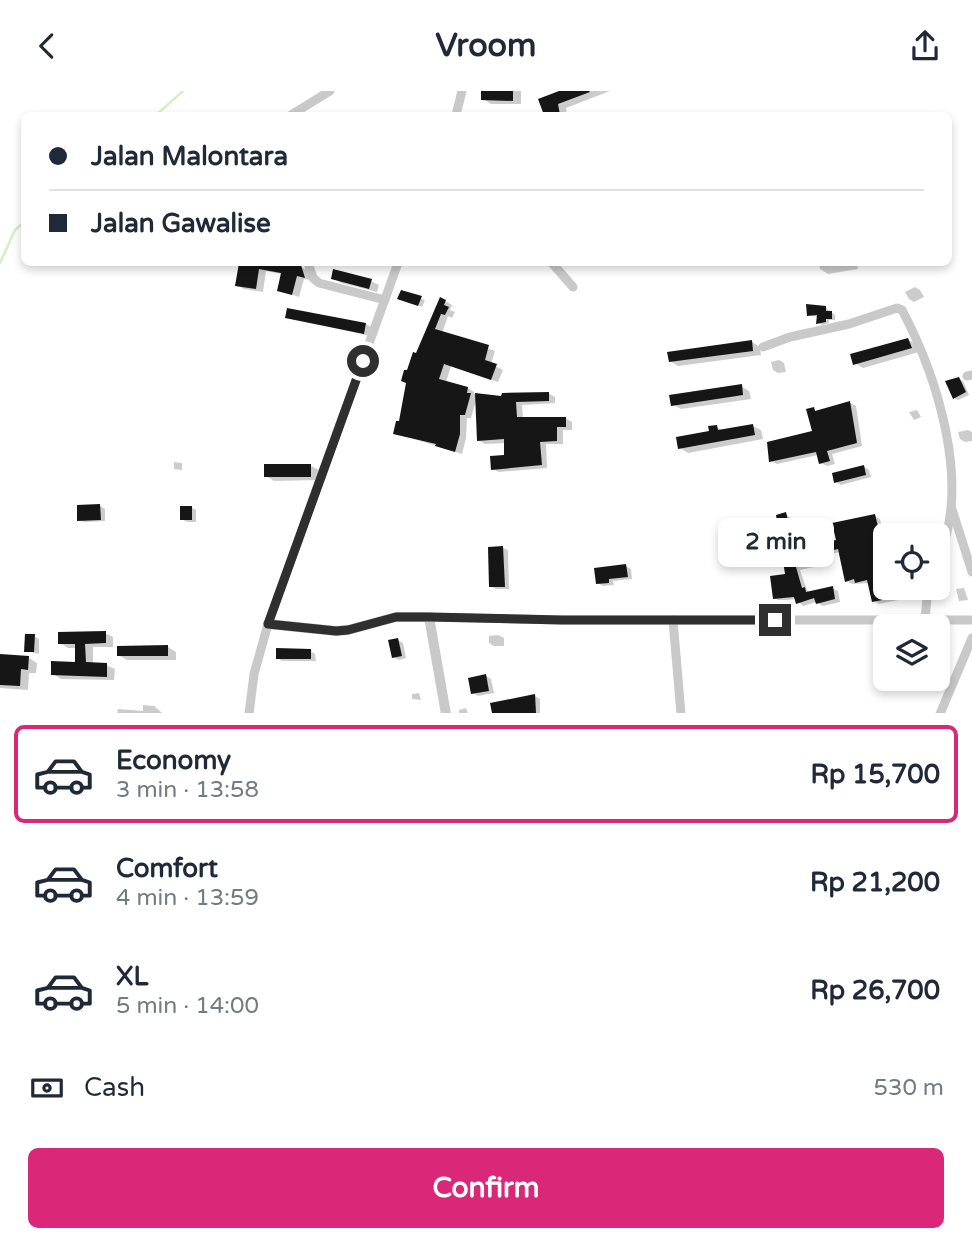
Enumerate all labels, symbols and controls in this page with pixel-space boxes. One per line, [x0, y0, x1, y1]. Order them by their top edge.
icon: back [28, 27, 66, 65]
text: Vroom [436, 27, 536, 65]
icon: share [906, 27, 944, 65]
text: Jalan Malontara [91, 141, 288, 172]
text: Jalan Gawalise [91, 208, 271, 239]
route start [347, 345, 379, 377]
callout: 2 min [717, 519, 833, 567]
map controls [873, 523, 950, 691]
button: locate [873, 523, 950, 600]
text: 2 min [745, 528, 807, 556]
route end [759, 604, 791, 636]
button: layers [873, 614, 950, 691]
icon: car [32, 743, 95, 806]
text: Economy [116, 745, 231, 776]
text: Rp 15,700 [810, 759, 940, 790]
text: 3 min · 13:58 [116, 776, 259, 804]
icon: car [32, 851, 95, 914]
text: Comfort [116, 853, 218, 884]
text: Rp 21,200 [810, 867, 940, 898]
text: 4 min · 13:59 [116, 884, 259, 912]
icon: car [32, 959, 95, 1022]
text: XL [116, 961, 148, 992]
text: Rp 26,700 [810, 975, 940, 1006]
text: 5 min · 14:00 [116, 992, 259, 1020]
icon: cash [28, 1069, 66, 1107]
text: Cash [84, 1072, 145, 1103]
text: 530 m [874, 1074, 944, 1102]
button: Confirm [28, 1148, 944, 1228]

